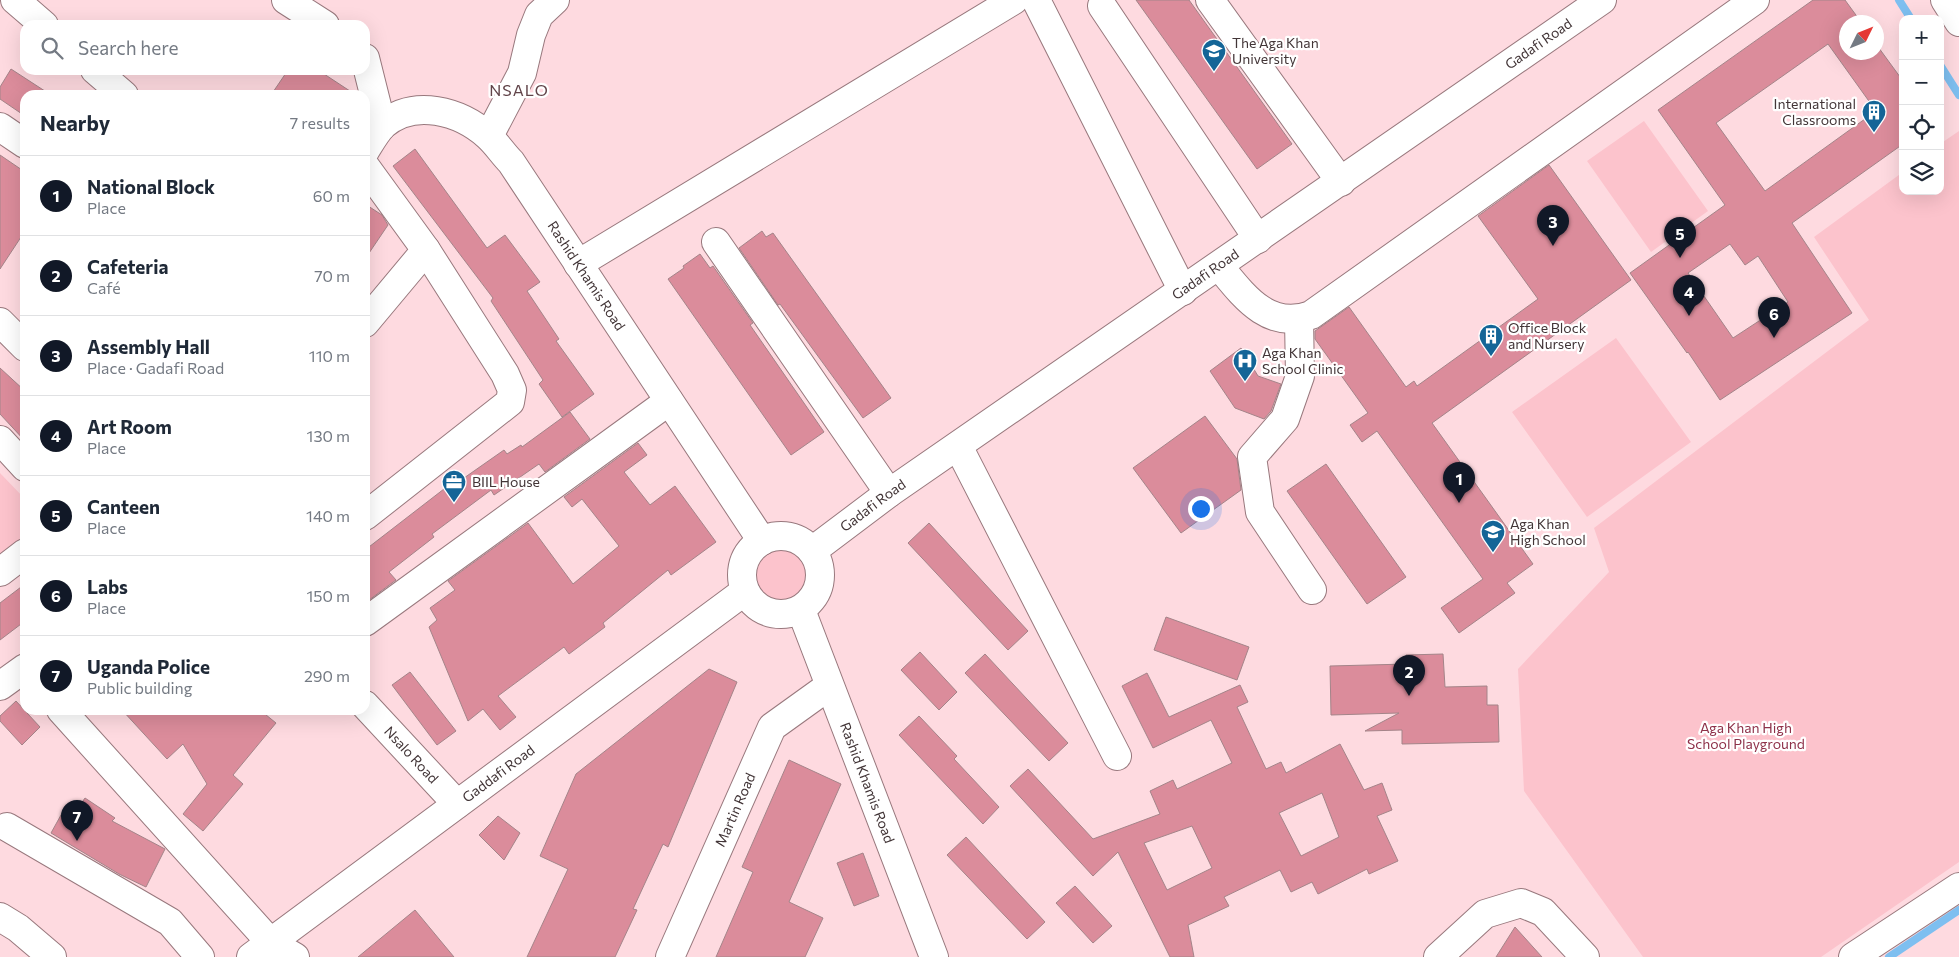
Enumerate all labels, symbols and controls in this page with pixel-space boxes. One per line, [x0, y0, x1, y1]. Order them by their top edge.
street label: Gadafi Road [1501, 14, 1575, 73]
north arrow [1839, 15, 1884, 60]
map controls [1899, 15, 1944, 195]
button: + [1899, 15, 1944, 60]
search box [20, 20, 370, 75]
icon: search [38, 34, 66, 62]
place label: The Aga Khan University [1232, 34, 1319, 67]
text: Search here [78, 36, 178, 59]
school or university icon: The Aga Khan University [1201, 38, 1227, 72]
button: − [1899, 60, 1944, 105]
district label: NSALO [489, 80, 549, 99]
place label: International Classrooms [1774, 95, 1856, 128]
building icon: International Classrooms [1861, 99, 1887, 133]
button: locate [1899, 105, 1944, 150]
text: Nearby [40, 110, 110, 135]
text: 7 results [290, 113, 350, 132]
button: layers [1899, 150, 1944, 195]
text: National Block [87, 175, 215, 198]
text: 1 [52, 186, 60, 205]
text: 60 m [313, 186, 350, 205]
text: Place [87, 198, 126, 217]
pin: 3 [1537, 205, 1569, 246]
pin: 5 [1664, 217, 1696, 258]
street label: Rashid Khamis Road [544, 218, 629, 334]
street label: Gadafi Road [1168, 245, 1242, 303]
text: Cafeteria [87, 255, 168, 278]
text: 2 [51, 266, 61, 285]
text: 70 m [314, 266, 350, 285]
pin: 4 [1673, 275, 1705, 316]
text: Café [87, 278, 121, 297]
pin: 6 [1758, 297, 1790, 338]
place label: Office Block and Nursery [1508, 319, 1587, 352]
building icon: Office Block and Nursery [1478, 323, 1504, 357]
text: Assembly Hall [87, 335, 210, 358]
place label: Aga Khan School Clinic [1262, 344, 1343, 377]
text: 3 [51, 346, 61, 365]
text: 110 m [309, 346, 350, 365]
hospital icon: Aga Khan School Clinic [1232, 348, 1258, 382]
text: Place · Gadafi Road [87, 358, 224, 377]
text: Art Room [87, 415, 172, 438]
text: 4 [51, 426, 61, 445]
text: 130 m [307, 426, 350, 445]
text: Place [87, 438, 126, 457]
pin: 1 [1443, 462, 1475, 503]
office icon: BIIL House [441, 469, 467, 503]
place label: BIIL House [472, 473, 540, 490]
street label: Gadafi Road [836, 475, 909, 535]
text: Canteen [87, 495, 160, 518]
your location [1188, 496, 1214, 522]
text: 5 [51, 506, 61, 525]
text: 140 m [306, 506, 350, 525]
place label: Aga Khan High School [1510, 515, 1586, 548]
text: Place [87, 518, 126, 537]
school or university icon: Aga Khan High School [1480, 519, 1506, 553]
text: Labs [87, 575, 128, 598]
text: 6 [51, 586, 61, 605]
text: 150 m [307, 586, 350, 605]
text: Place [87, 598, 126, 617]
text: Uganda Police [87, 655, 210, 678]
pin: 2 [1393, 655, 1425, 696]
text: 7 [52, 666, 60, 685]
text: 290 m [304, 666, 350, 685]
text: Public building [87, 678, 192, 697]
park label: Aga Khan High School Playground [1687, 719, 1805, 752]
street label: Rashid Khamis Road [837, 720, 898, 845]
street label: Nsalo Road [381, 722, 442, 786]
street label: Gaddafi Road [459, 741, 538, 806]
street label: Martin Road [711, 770, 759, 849]
pin: 7 [61, 800, 93, 841]

